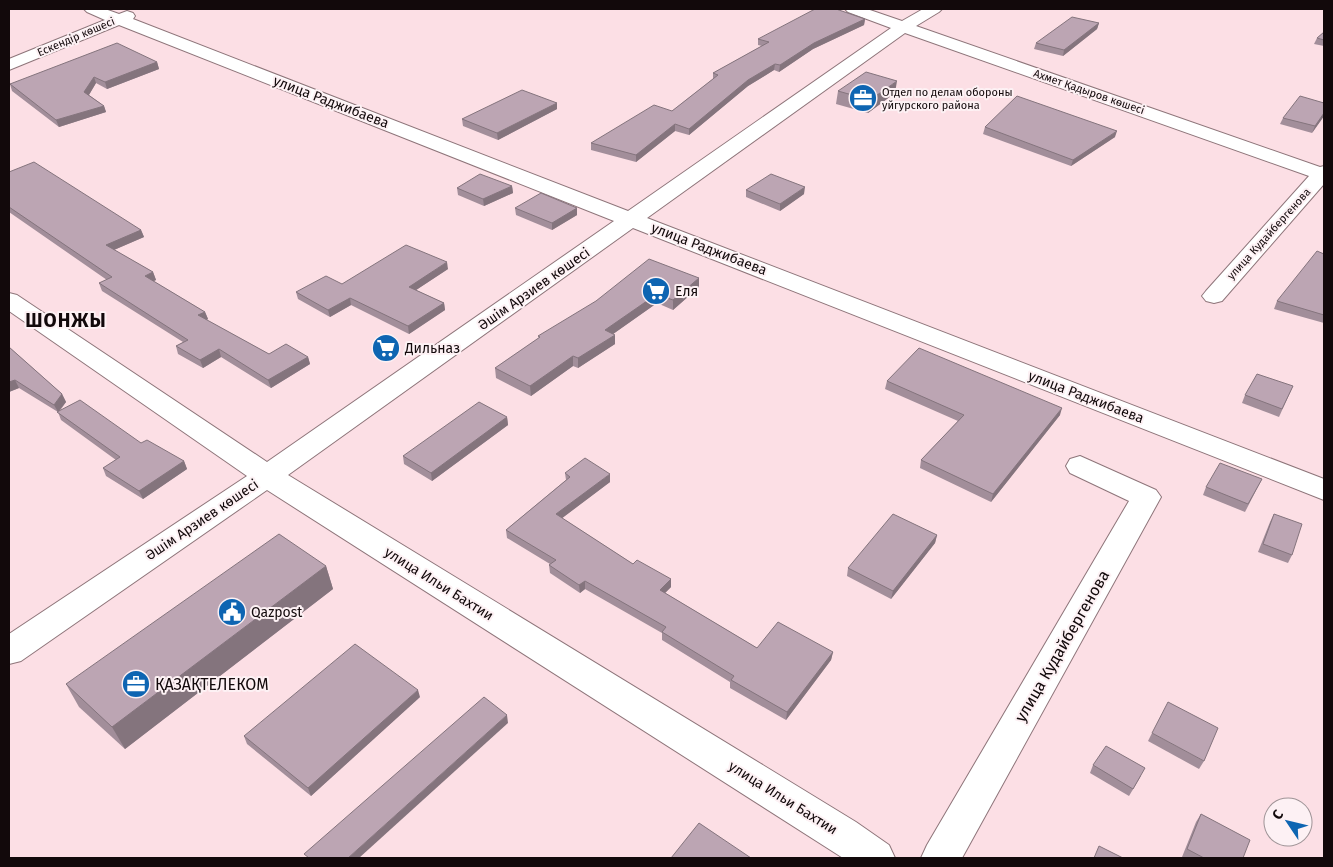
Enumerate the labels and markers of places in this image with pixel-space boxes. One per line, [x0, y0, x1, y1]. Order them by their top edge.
office icon: Отдел по делам обороны уйгурского района [848, 83, 878, 113]
place label: Отдел по делам обороны уйгурского района [882, 86, 1013, 112]
supermarket icon: Еля [641, 276, 671, 306]
place label: Еля [675, 283, 698, 300]
supermarket icon: Дильназ [371, 333, 401, 363]
place label: Дильназ [404, 340, 460, 357]
public building icon: Qazpost [217, 597, 247, 627]
place label: Qazpost [251, 604, 303, 621]
office icon: ҚАЗАҚТЕЛЕКОМ [121, 669, 151, 699]
place label: ҚАЗАҚТЕЛЕКОМ [155, 675, 269, 694]

